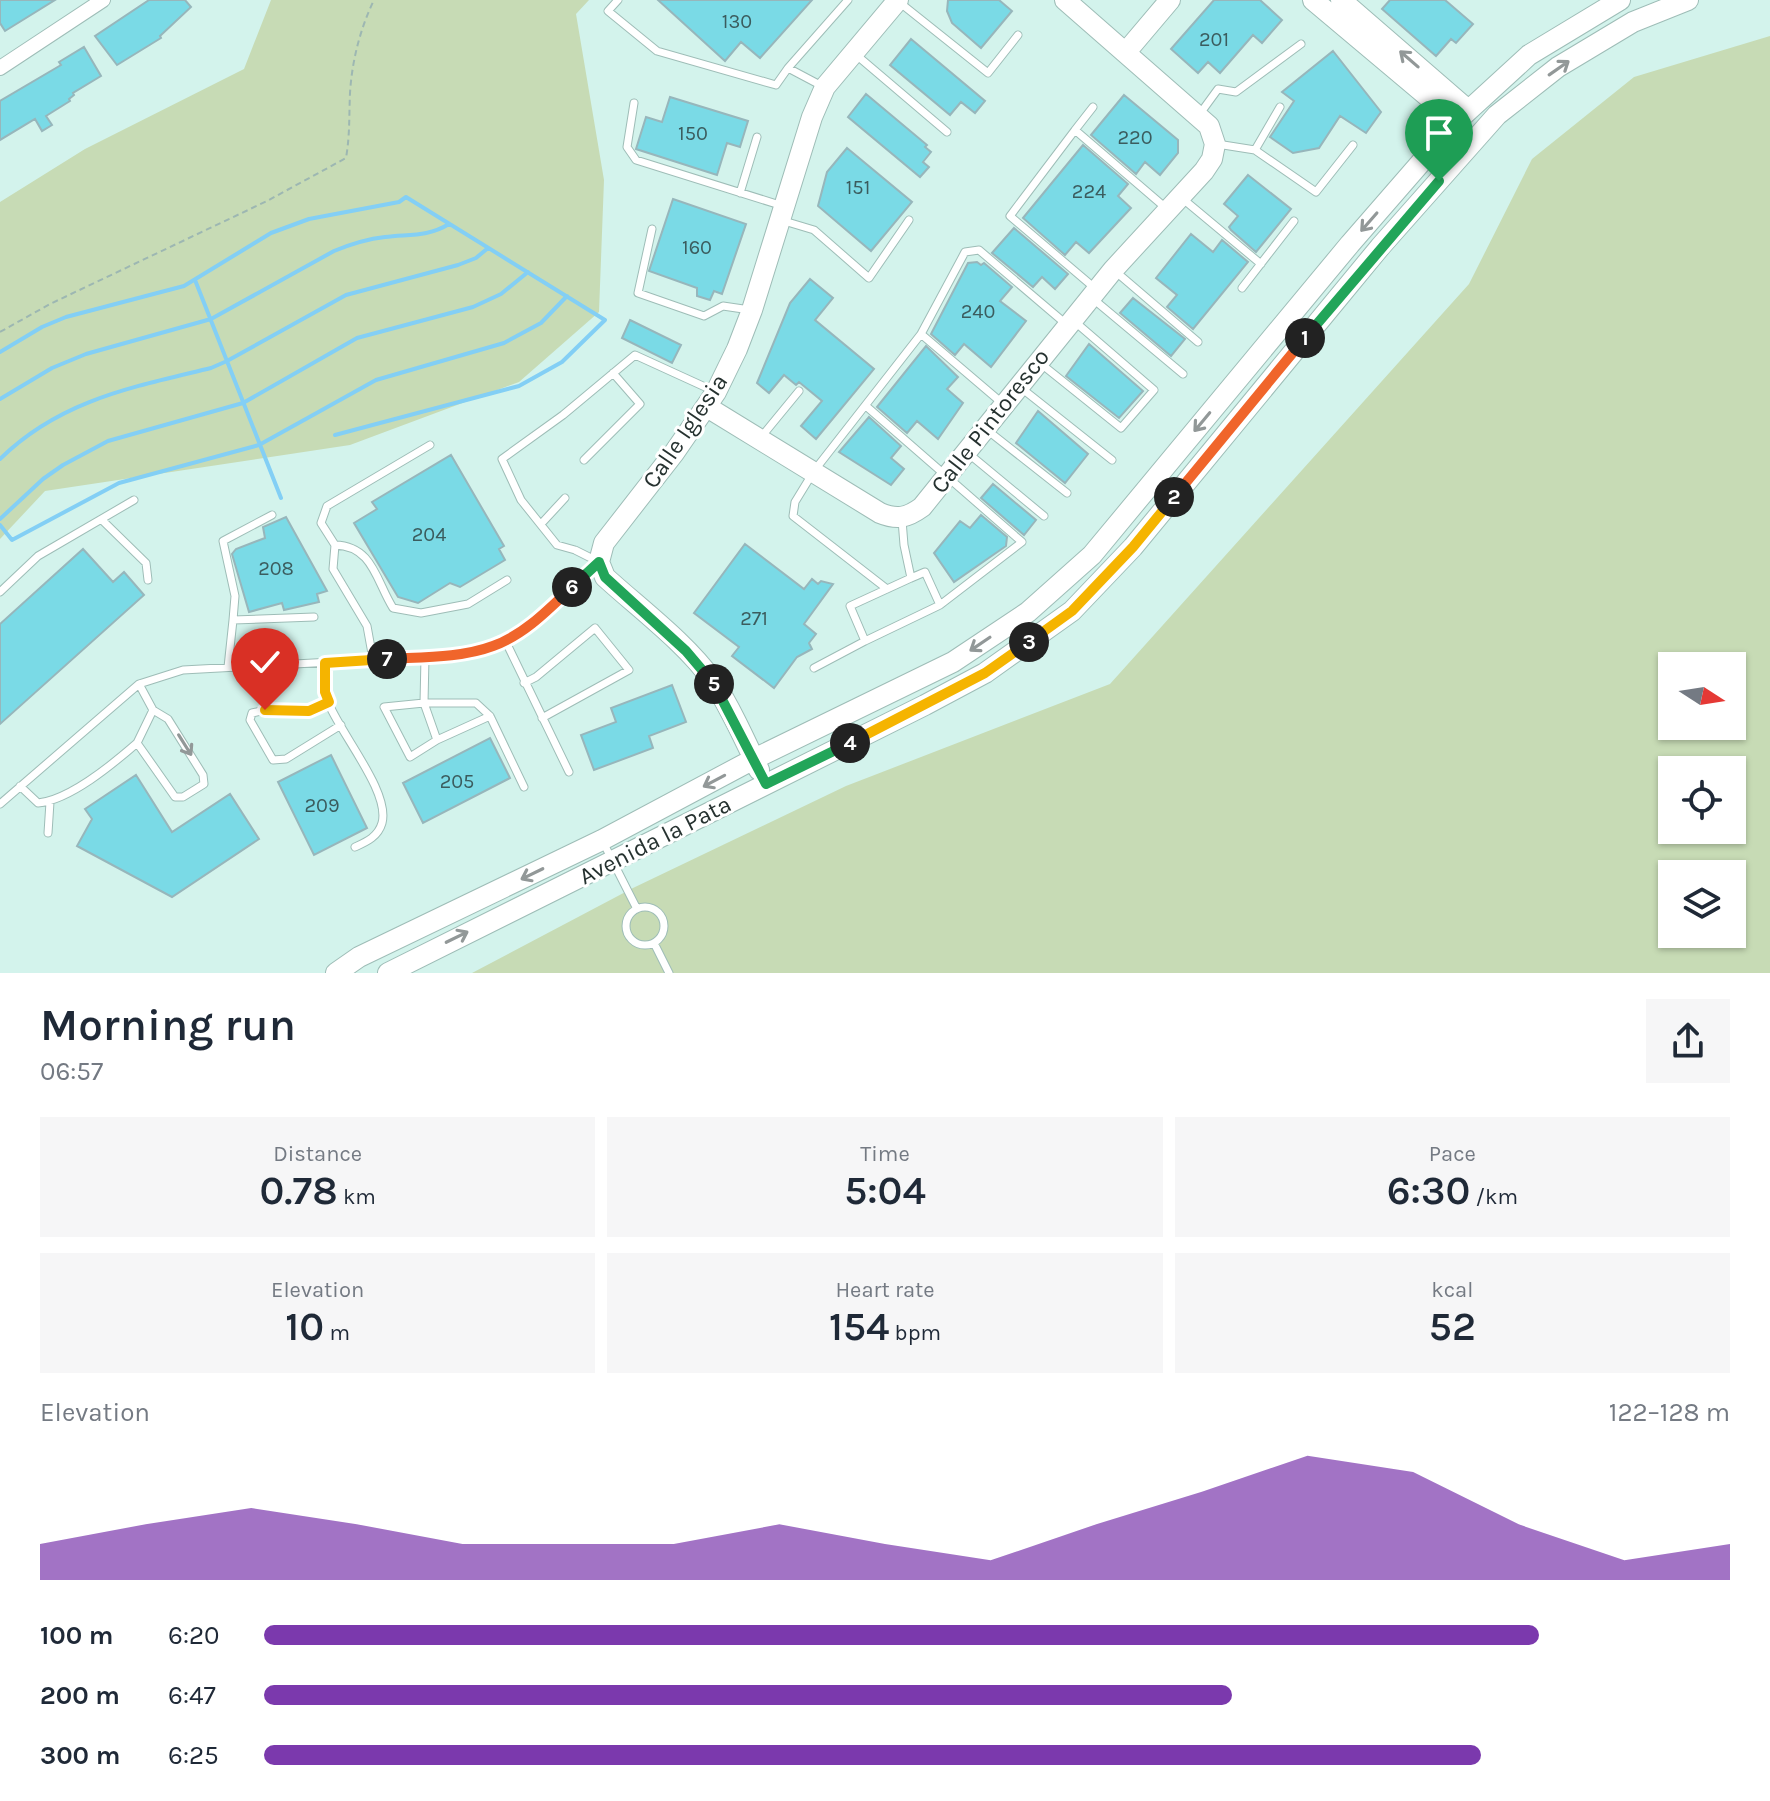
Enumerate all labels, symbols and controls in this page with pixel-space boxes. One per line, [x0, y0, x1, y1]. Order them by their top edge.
house number: 130 [722, 10, 752, 33]
house number: 201 [1199, 28, 1229, 51]
one-way arrow [1400, 50, 1420, 68]
one-way arrow [1547, 60, 1569, 76]
pin [1405, 99, 1473, 181]
icon: arrive [1417, 111, 1461, 155]
house number: 150 [678, 122, 708, 145]
house number: 220 [1117, 126, 1153, 149]
house number: 151 [846, 176, 870, 199]
house number: 224 [1072, 180, 1106, 203]
one-way arrow [1360, 212, 1378, 232]
house number: 160 [682, 236, 712, 259]
house number: 240 [961, 300, 995, 323]
pin: 1 [1285, 318, 1325, 358]
text: 1 [1301, 325, 1309, 351]
street label: Calle Pintoresco [925, 343, 1055, 499]
street label: Calle Iglesia [637, 369, 733, 493]
one-way arrow [1193, 411, 1211, 432]
pin: 2 [1154, 477, 1194, 517]
text: 2 [1167, 484, 1181, 510]
house number: 204 [412, 523, 446, 546]
house number: 208 [258, 557, 294, 580]
pin: 6 [552, 567, 592, 607]
text: 6 [565, 574, 579, 600]
house number: 271 [740, 607, 768, 630]
pin: 3 [1009, 622, 1049, 662]
pin [231, 628, 299, 710]
text: 3 [1022, 629, 1036, 655]
one-way arrow [970, 636, 992, 652]
pin: 7 [367, 639, 407, 679]
icon: check [243, 640, 287, 684]
text: 7 [382, 646, 392, 672]
north arrow [1658, 652, 1746, 740]
map controls [1658, 652, 1746, 948]
pin: 5 [694, 664, 734, 704]
text: 5 [708, 671, 720, 697]
pin: 4 [830, 723, 870, 763]
text: 4 [843, 730, 857, 756]
one-way arrow [176, 734, 193, 756]
button: locate [1658, 756, 1746, 844]
house number: 205 [440, 770, 474, 793]
one-way arrow [703, 773, 726, 789]
street label: Avenida la Pata [574, 790, 736, 890]
house number: 209 [304, 794, 340, 817]
button: layers [1658, 860, 1746, 948]
one-way arrow [520, 867, 544, 882]
one-way arrow [445, 929, 469, 945]
button: share [1646, 999, 1730, 1083]
text: Morning run [40, 1000, 296, 1051]
text: 06:57 [40, 1056, 103, 1087]
text: Distance [273, 1141, 362, 1167]
text: Time [860, 1141, 910, 1167]
text: Pace [1429, 1141, 1476, 1167]
text: 0.78 [259, 1167, 338, 1214]
text: 5:04 [844, 1167, 926, 1214]
text: 6:30 [1387, 1167, 1470, 1214]
text: km [338, 1184, 376, 1210]
text: /km [1470, 1184, 1518, 1210]
text: Elevation [271, 1277, 364, 1303]
text: Heart rate [835, 1277, 935, 1303]
text: kcal [1431, 1277, 1473, 1303]
text: 10 [285, 1303, 324, 1350]
text: 154 [829, 1303, 889, 1350]
text: 52 [1429, 1303, 1476, 1350]
text: m [324, 1320, 350, 1346]
text: bpm [889, 1320, 941, 1346]
text: Elevation [40, 1397, 150, 1428]
text: 122–128 m [1609, 1397, 1730, 1428]
text: 100 m [40, 1620, 113, 1651]
text: 6:20 [168, 1620, 219, 1651]
text: 200 m [40, 1680, 120, 1711]
text: 6:47 [168, 1680, 216, 1711]
text: 300 m [40, 1740, 120, 1771]
text: 6:25 [168, 1740, 219, 1771]

